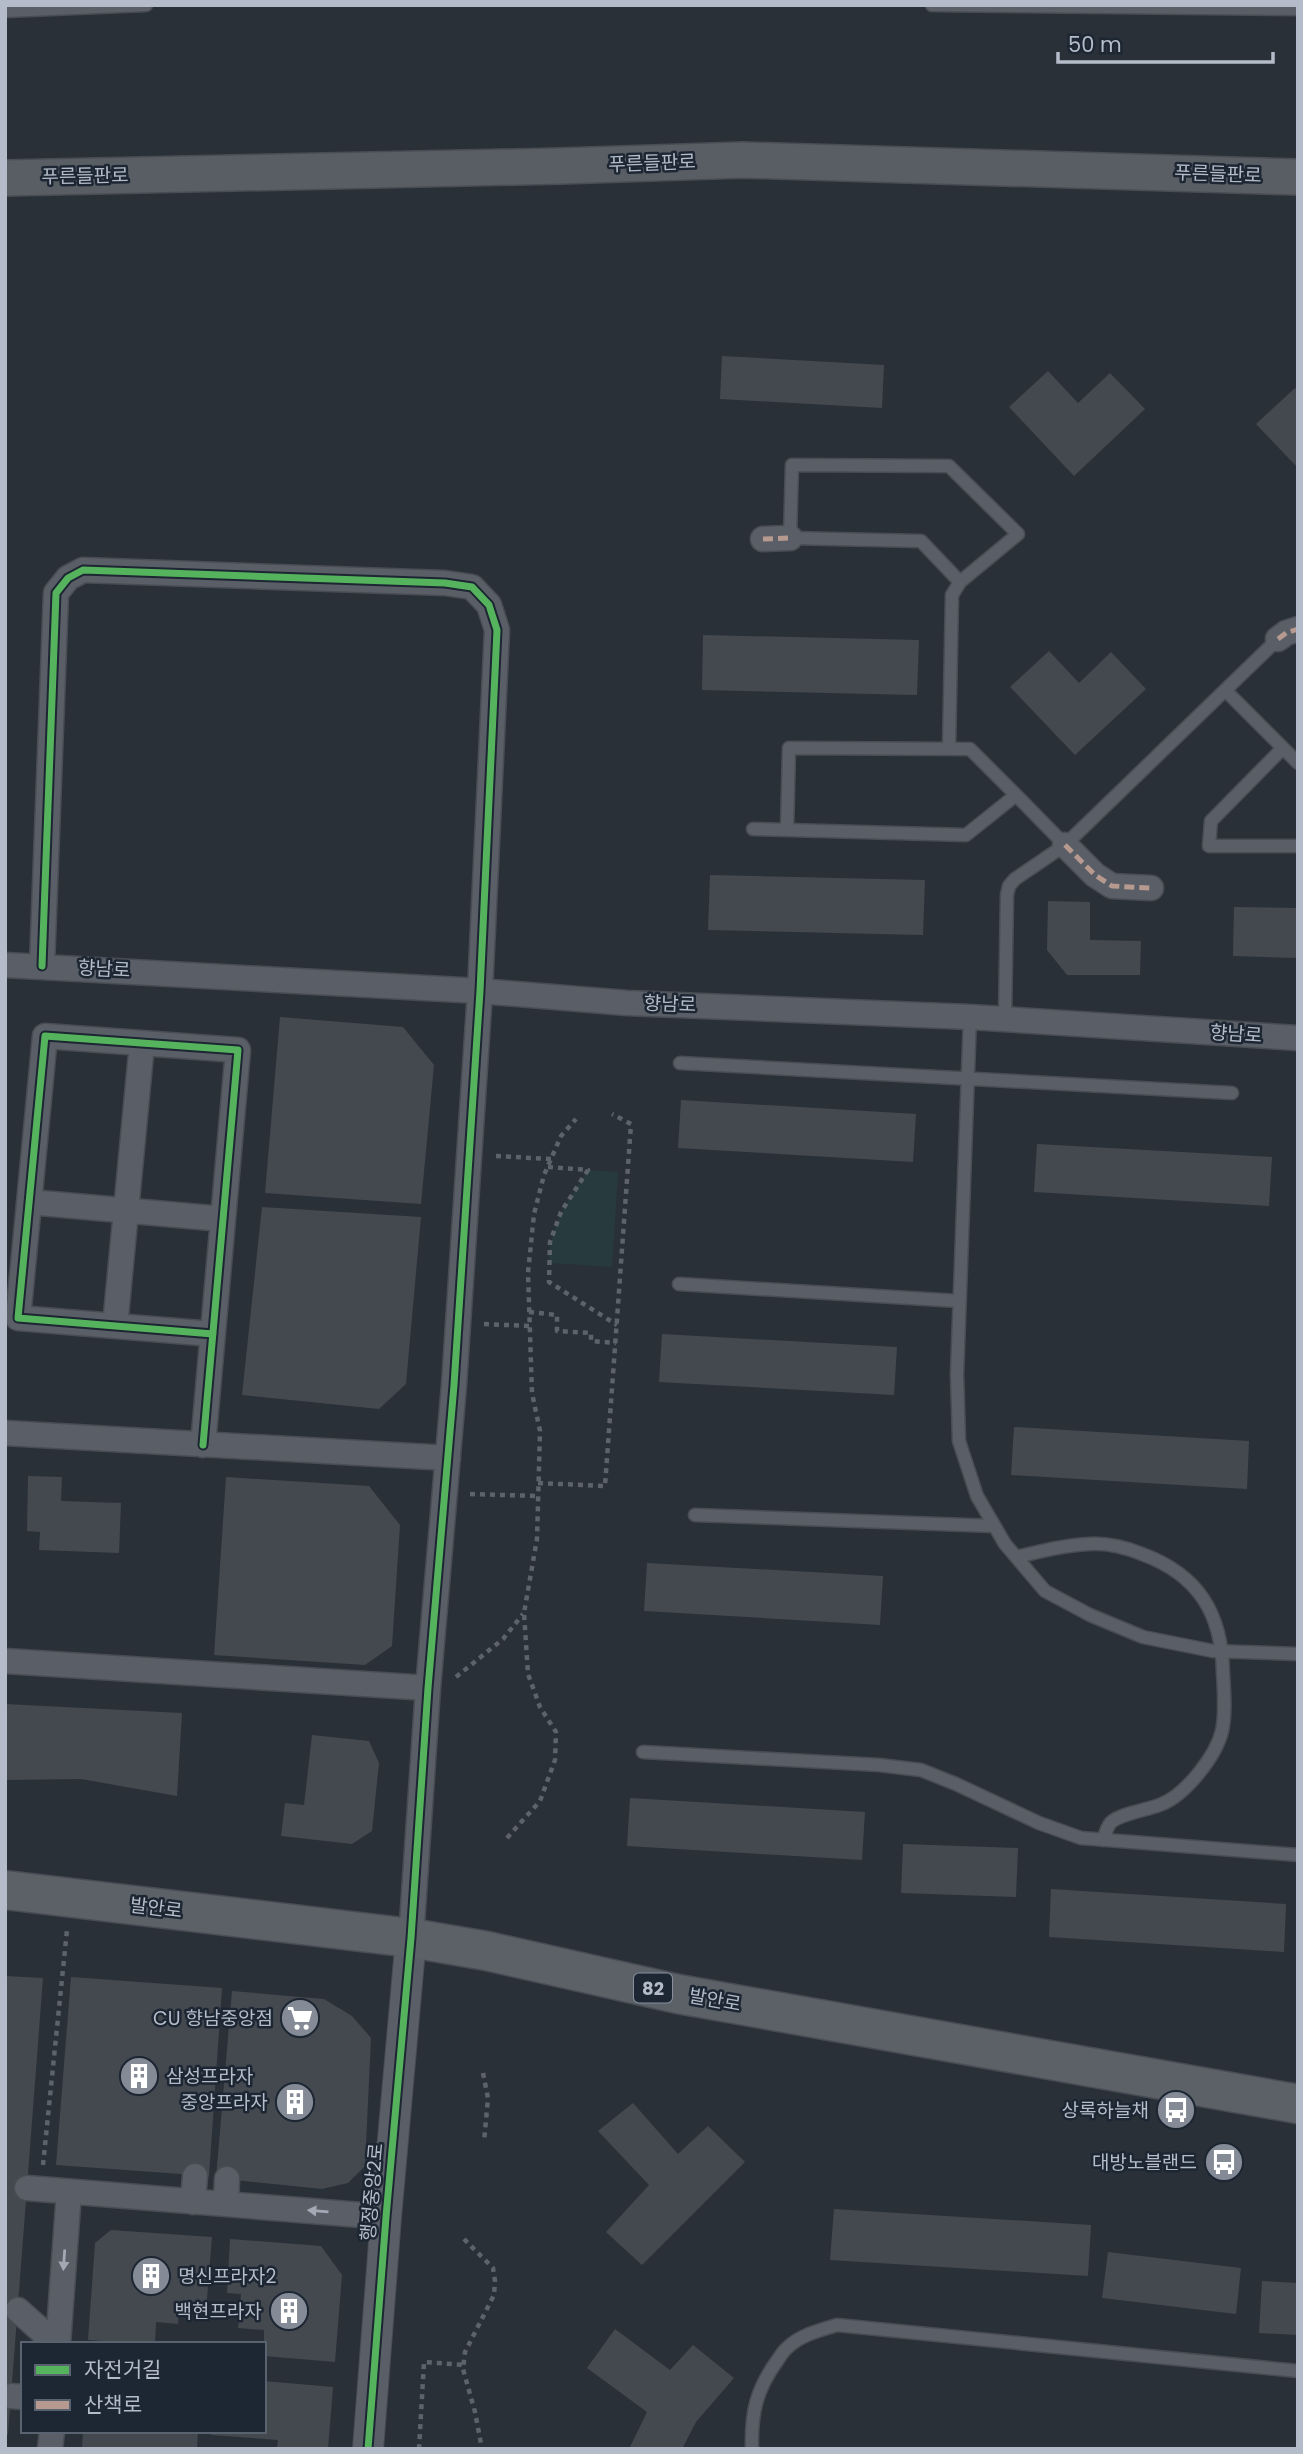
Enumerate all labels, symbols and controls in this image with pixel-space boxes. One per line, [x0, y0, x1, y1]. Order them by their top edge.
scale bar [1058, 21, 1273, 65]
text: 50 m [1068, 30, 1122, 59]
street label: 푸른들판로 [608, 148, 696, 178]
street label: 푸른들판로 [1174, 159, 1262, 189]
street label: 푸른들판로 [41, 162, 129, 190]
street label: 향남로 [77, 954, 131, 984]
street label: 향남로 [643, 990, 697, 1018]
street label: 향남로 [1209, 1019, 1263, 1049]
street label: 발안로 [128, 1891, 184, 1925]
road number: 82 [634, 1974, 672, 2002]
street label: 발안로 [687, 1982, 743, 2018]
supermarket icon: CU 향남중앙점 [279, 1997, 321, 2039]
place label: CU 향남중앙점 [153, 2005, 273, 2032]
building icon: 삼성프라자 [118, 2055, 160, 2097]
place label: 삼성프라자 [166, 2063, 253, 2090]
building icon: 중앙프라자 [274, 2081, 316, 2123]
place label: 중앙프라자 [181, 2089, 268, 2116]
bus stop icon: 상록하늘채 [1155, 2089, 1197, 2131]
place label: 상록하늘채 [1062, 2097, 1149, 2124]
bus stop icon: 대방노블랜드 [1203, 2141, 1245, 2183]
street label: 행정중앙2로 [354, 2142, 390, 2242]
place label: 대방노블랜드 [1092, 2149, 1197, 2176]
one-way arrow [307, 2205, 329, 2216]
one-way arrow [58, 2249, 69, 2271]
building icon: 명신프라자2 [130, 2255, 172, 2297]
place label: 명신프라자2 [178, 2263, 276, 2290]
building icon: 백현프라자 [268, 2290, 310, 2332]
place label: 백현프라자 [175, 2298, 262, 2325]
legend [21, 2342, 266, 2433]
text: 자전거길 [84, 2355, 161, 2384]
text: 산책로 [84, 2390, 142, 2419]

